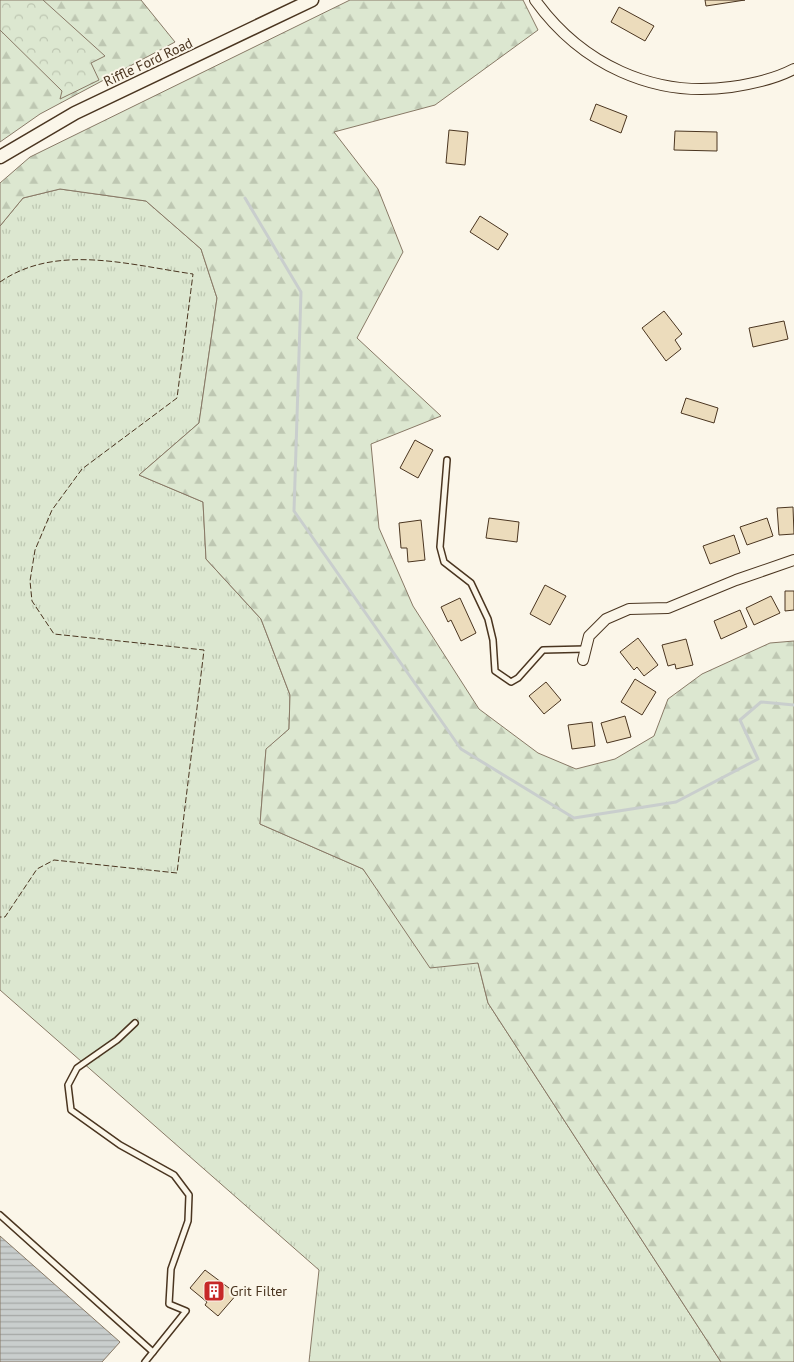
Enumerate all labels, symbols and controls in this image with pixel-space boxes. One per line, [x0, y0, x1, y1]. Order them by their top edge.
street label: Riffle Ford Road [101, 34, 195, 90]
building icon: Grit Filter [202, 1279, 226, 1303]
place label: Grit Filter [230, 1282, 287, 1300]

